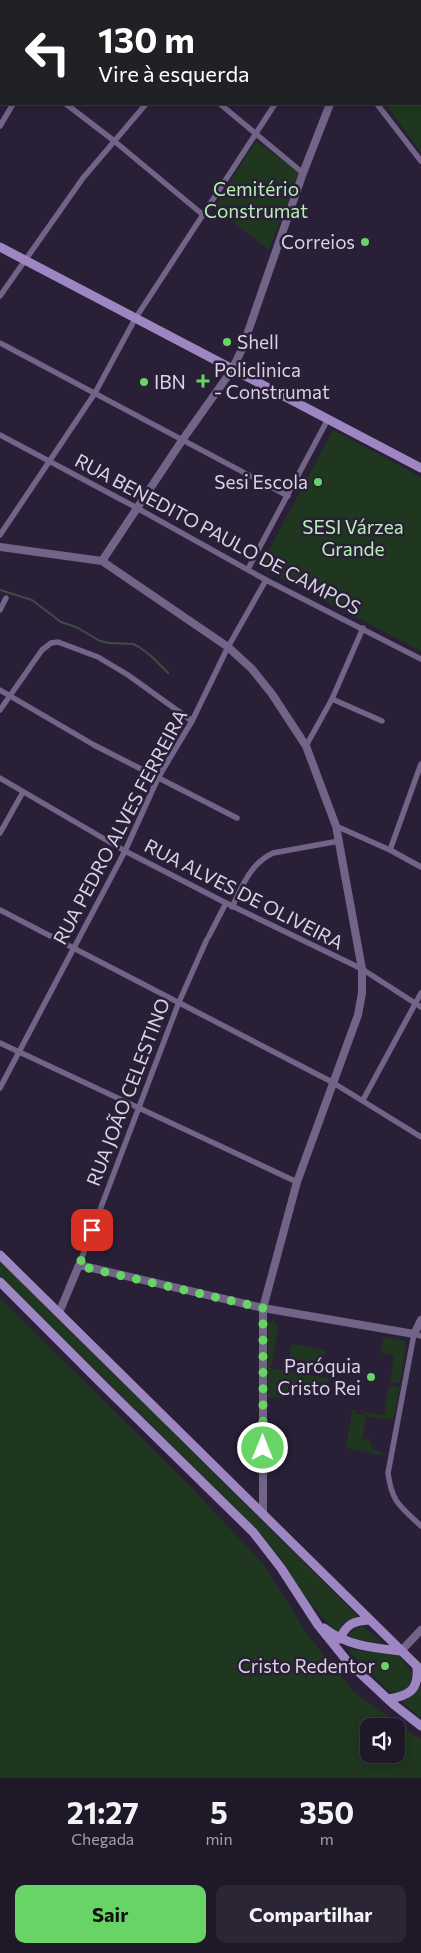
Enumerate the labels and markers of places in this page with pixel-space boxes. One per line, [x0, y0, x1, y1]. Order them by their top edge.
place label: Correios [281, 230, 355, 253]
marker: Correios [359, 236, 371, 248]
place label: Shell [237, 330, 279, 353]
marker: Shell [221, 336, 233, 348]
place label: Policlinica - Construmat [214, 358, 330, 403]
place label: IBN [154, 370, 186, 393]
marker: Policlinica - Construmat [196, 374, 210, 388]
marker: IBN [138, 376, 150, 388]
place label: Sesi Escola [214, 470, 308, 493]
marker: Sesi Escola [312, 476, 324, 488]
pin [71, 1209, 113, 1251]
place label: Paróquia Cristo Rei [277, 1354, 361, 1399]
marker: Paróquia Cristo Rei [365, 1371, 377, 1383]
place label: Cristo Redentor [238, 1654, 375, 1677]
marker: Cristo Redentor [379, 1660, 391, 1672]

